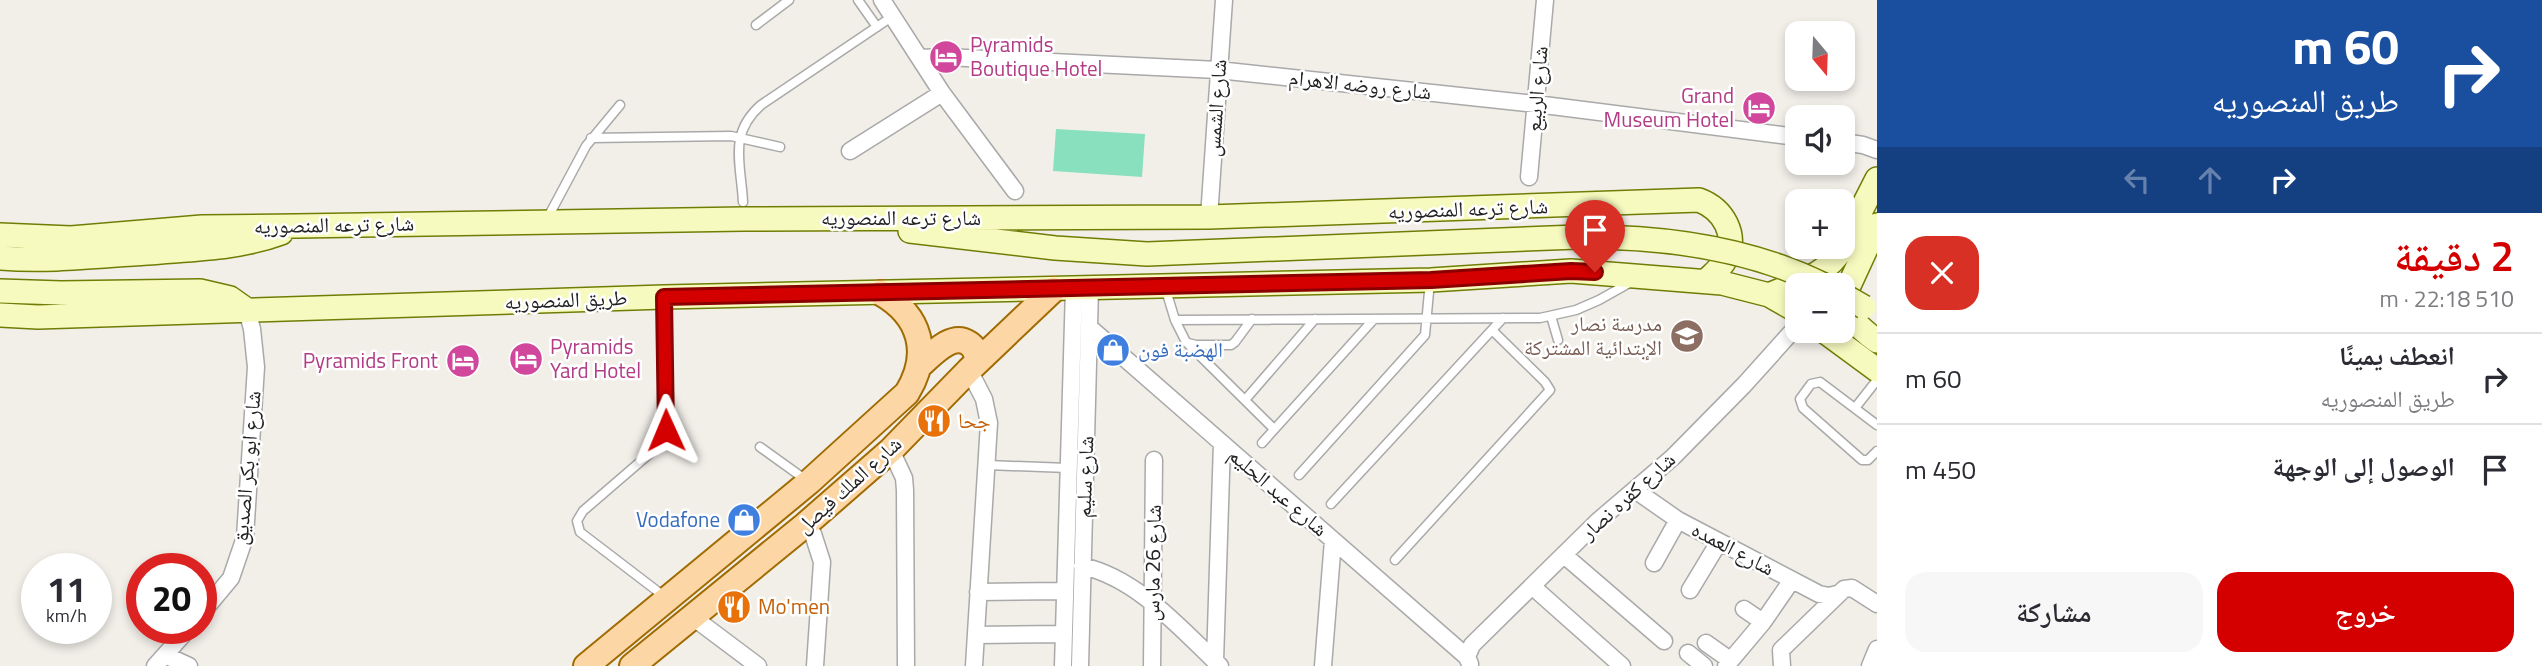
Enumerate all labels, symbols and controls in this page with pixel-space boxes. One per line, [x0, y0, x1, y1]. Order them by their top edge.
text: 60 m [2292, 8, 2399, 83]
north arrow [1785, 21, 1855, 91]
map controls [1785, 21, 1855, 343]
place label: Pyramids Boutique Hotel [970, 28, 1102, 84]
icon: right [2423, 28, 2514, 119]
hotel icon: Pyramids Boutique Hotel [927, 38, 965, 76]
street label: شارع الربيع [1516, 45, 1556, 133]
street label: شارع الشمس [1196, 58, 1234, 158]
street label: شارع روضه الاهرام [1287, 61, 1433, 107]
text: طريق المنصوريه [2212, 76, 2399, 124]
place label: Grand Museum Hotel [1604, 79, 1734, 135]
hotel icon: Grand Museum Hotel [1740, 89, 1778, 127]
button: sound [1785, 105, 1855, 175]
icon: left [2118, 161, 2156, 199]
icon: ahead [2191, 161, 2229, 199]
icon: right [2264, 161, 2302, 199]
street label: شارع ترعه المنصوريه [1387, 189, 1549, 227]
button: + [1785, 189, 1855, 259]
pin [1565, 200, 1625, 272]
street label: شارع ترعه المنصوريه [821, 201, 981, 233]
street label: شارع ترعه المنصوريه [254, 207, 414, 241]
icon: arrive [1576, 211, 1614, 249]
text: 2 دقيقة [2394, 223, 2514, 287]
button: close [1905, 236, 1979, 310]
button: − [1785, 273, 1855, 343]
street label: طريق المنصوريه [504, 281, 628, 317]
text: 510 m · 22:18 [2379, 281, 2514, 316]
place label: مدرسة نصار الإبتدائية المشتركة [1524, 307, 1662, 363]
school or university icon: مدرسة نصار الإبتدائية المشتركة [1668, 317, 1706, 355]
place label: Pyramids Yard Hotel [550, 330, 641, 386]
shop icon: الهضبة فون [1094, 331, 1132, 369]
place label: الهضبة فون [1138, 333, 1223, 365]
text: انعطف يمينًا [2339, 336, 2455, 375]
hotel icon: Pyramids Yard Hotel [507, 340, 545, 378]
hotel icon: Pyramids Front [444, 342, 482, 380]
place label: Pyramids Front [303, 344, 439, 376]
text: 60 m [1905, 359, 1962, 398]
icon: right [2476, 360, 2514, 398]
text: طريق المنصوريه [2320, 381, 2455, 416]
street label: شارع ابو بكر الصديق [223, 389, 269, 546]
position arrow [629, 393, 703, 467]
restaurant icon: جحا [915, 402, 953, 440]
place label: جحا [958, 404, 991, 436]
street label: شارع الملك فيصل [788, 428, 908, 541]
street label: شارع سليم [1067, 435, 1101, 519]
street label: شارع عبد الحليم [1222, 439, 1336, 544]
street label: شارع كفره نصار [1572, 444, 1682, 547]
text: الوصول إلى الوجهة [2273, 447, 2455, 486]
text: 450 m [1905, 450, 1976, 489]
icon: arrive [2476, 451, 2514, 489]
shop icon: Vodafone [725, 501, 763, 539]
place label: Vodafone [636, 503, 720, 535]
street label: شارع 26 مارس [1135, 504, 1169, 622]
street label: شارع العمده [1686, 513, 1781, 583]
speed limit sign: 20 [126, 553, 217, 644]
text: 11 [47, 562, 86, 616]
button: مشاركة [1905, 572, 2203, 652]
button: خروج [2217, 572, 2514, 652]
restaurant icon: Mo'men [715, 588, 753, 626]
place label: Mo'men [758, 590, 830, 622]
text: km/h [46, 602, 87, 629]

